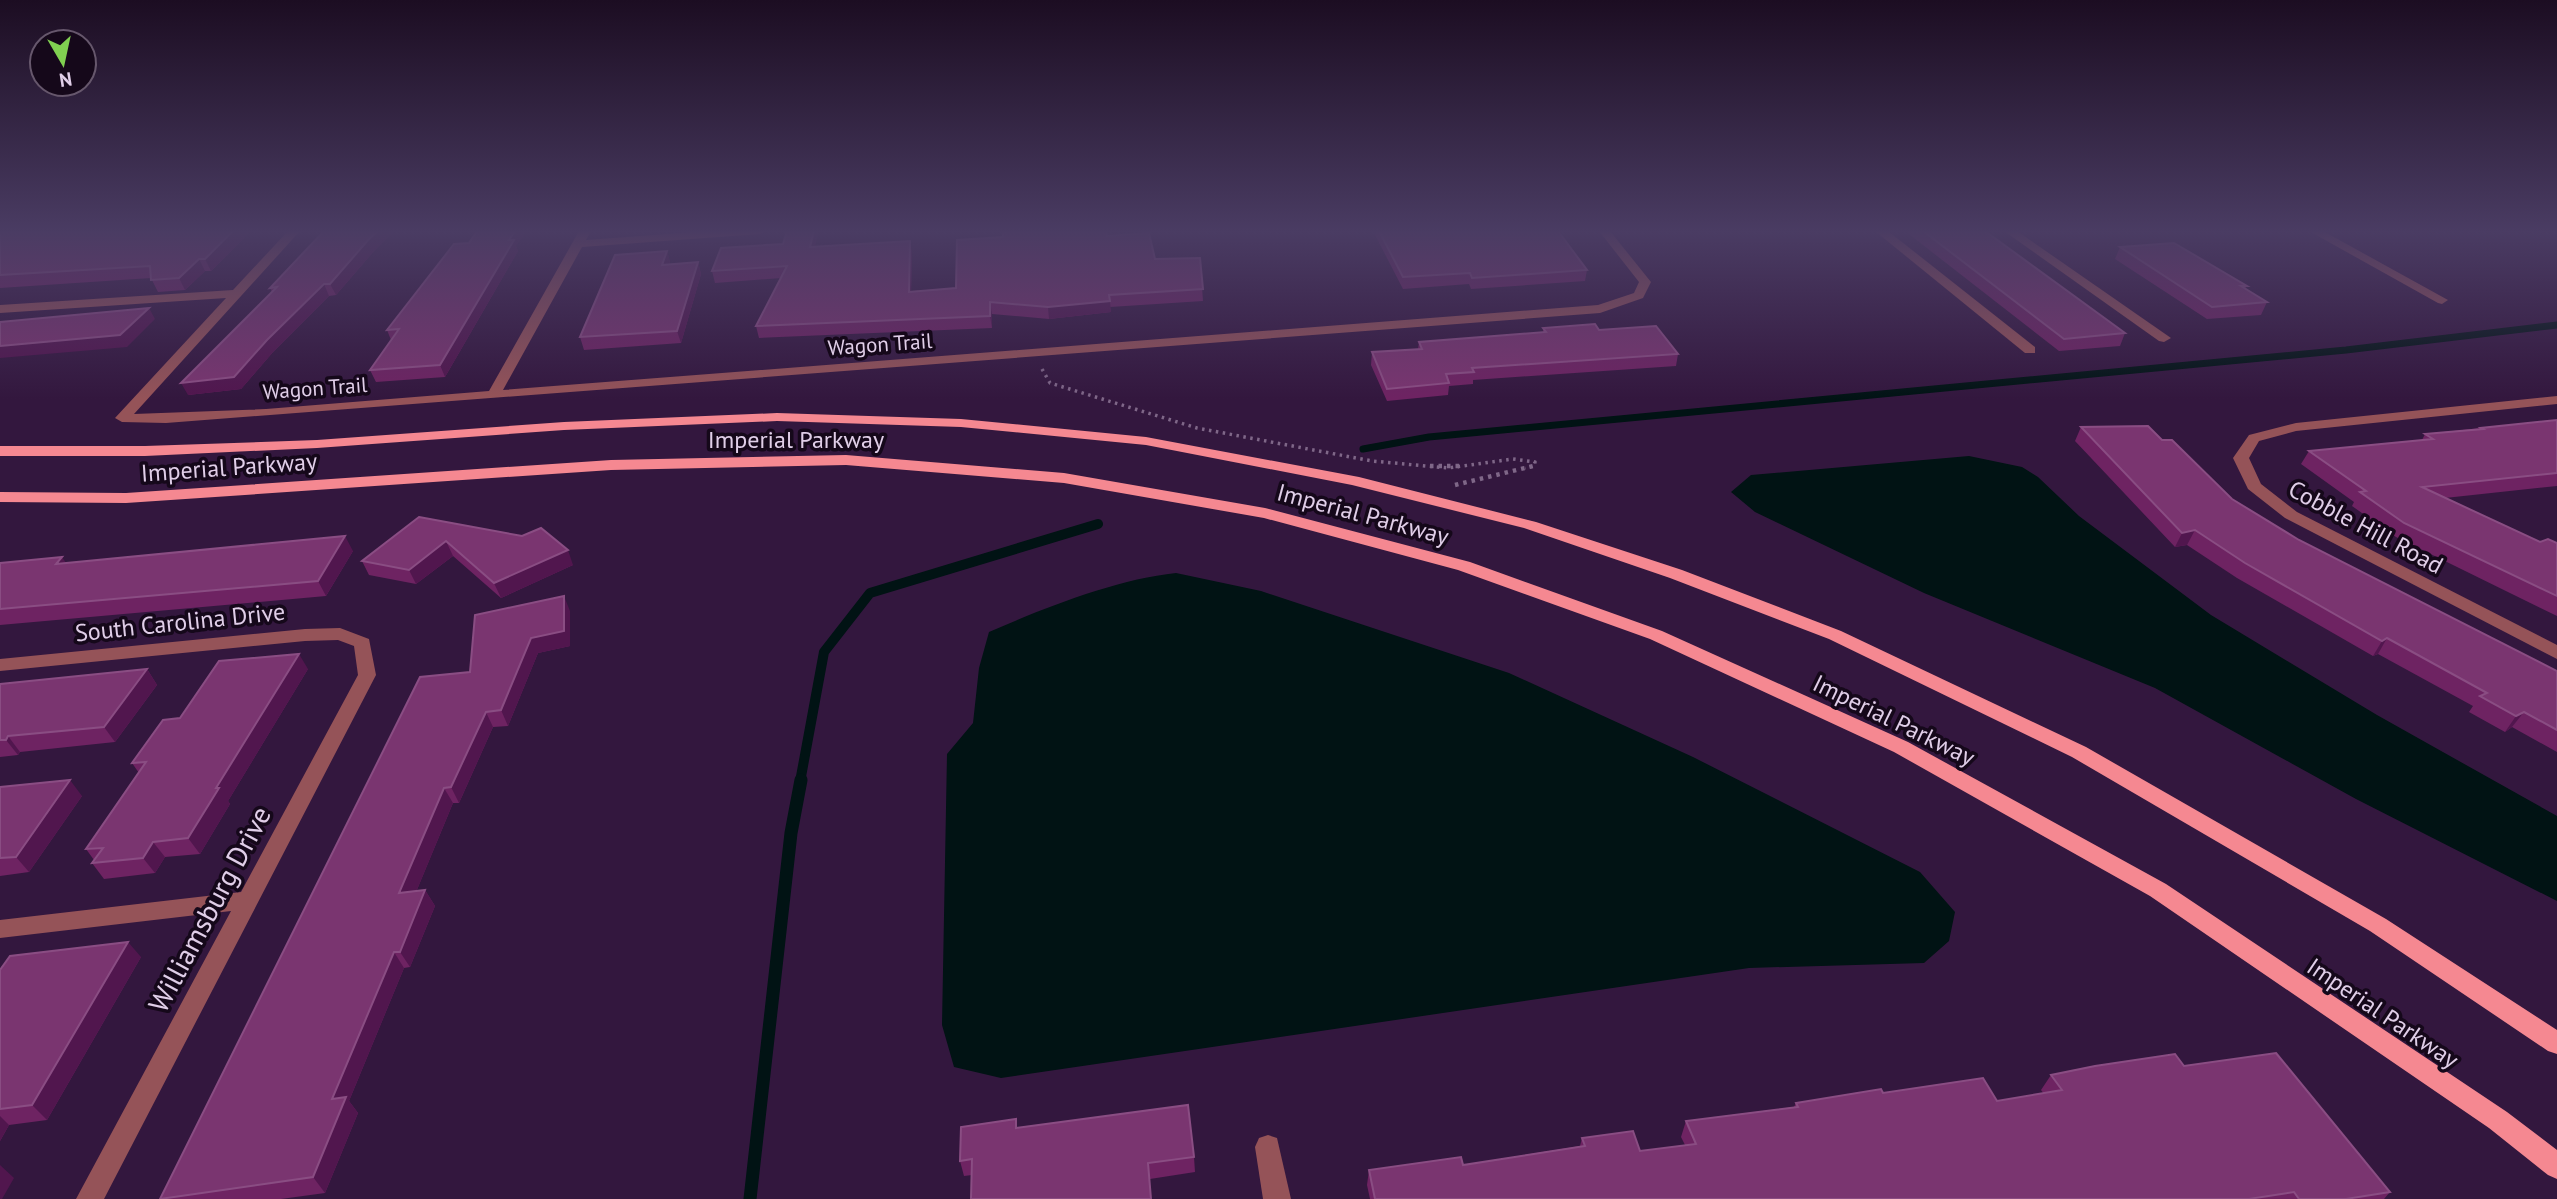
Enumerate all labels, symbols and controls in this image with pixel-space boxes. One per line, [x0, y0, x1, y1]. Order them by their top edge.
north arrow [28, 28, 98, 98]
text: N [58, 67, 74, 93]
street label: Wagon Trail [827, 327, 933, 361]
street label: Wagon Trail [262, 371, 368, 405]
street label: Imperial Parkway [708, 424, 884, 455]
street label: Imperial Parkway [140, 445, 318, 489]
street label: Cobble Hill Road [2283, 473, 2449, 581]
street label: Imperial Parkway [1274, 476, 1452, 552]
street label: South Carolina Drive [73, 596, 287, 648]
street label: Imperial Parkway [1808, 667, 1980, 773]
street label: Williamsburg Drive [139, 800, 279, 1018]
street label: Imperial Parkway [2301, 951, 2465, 1075]

